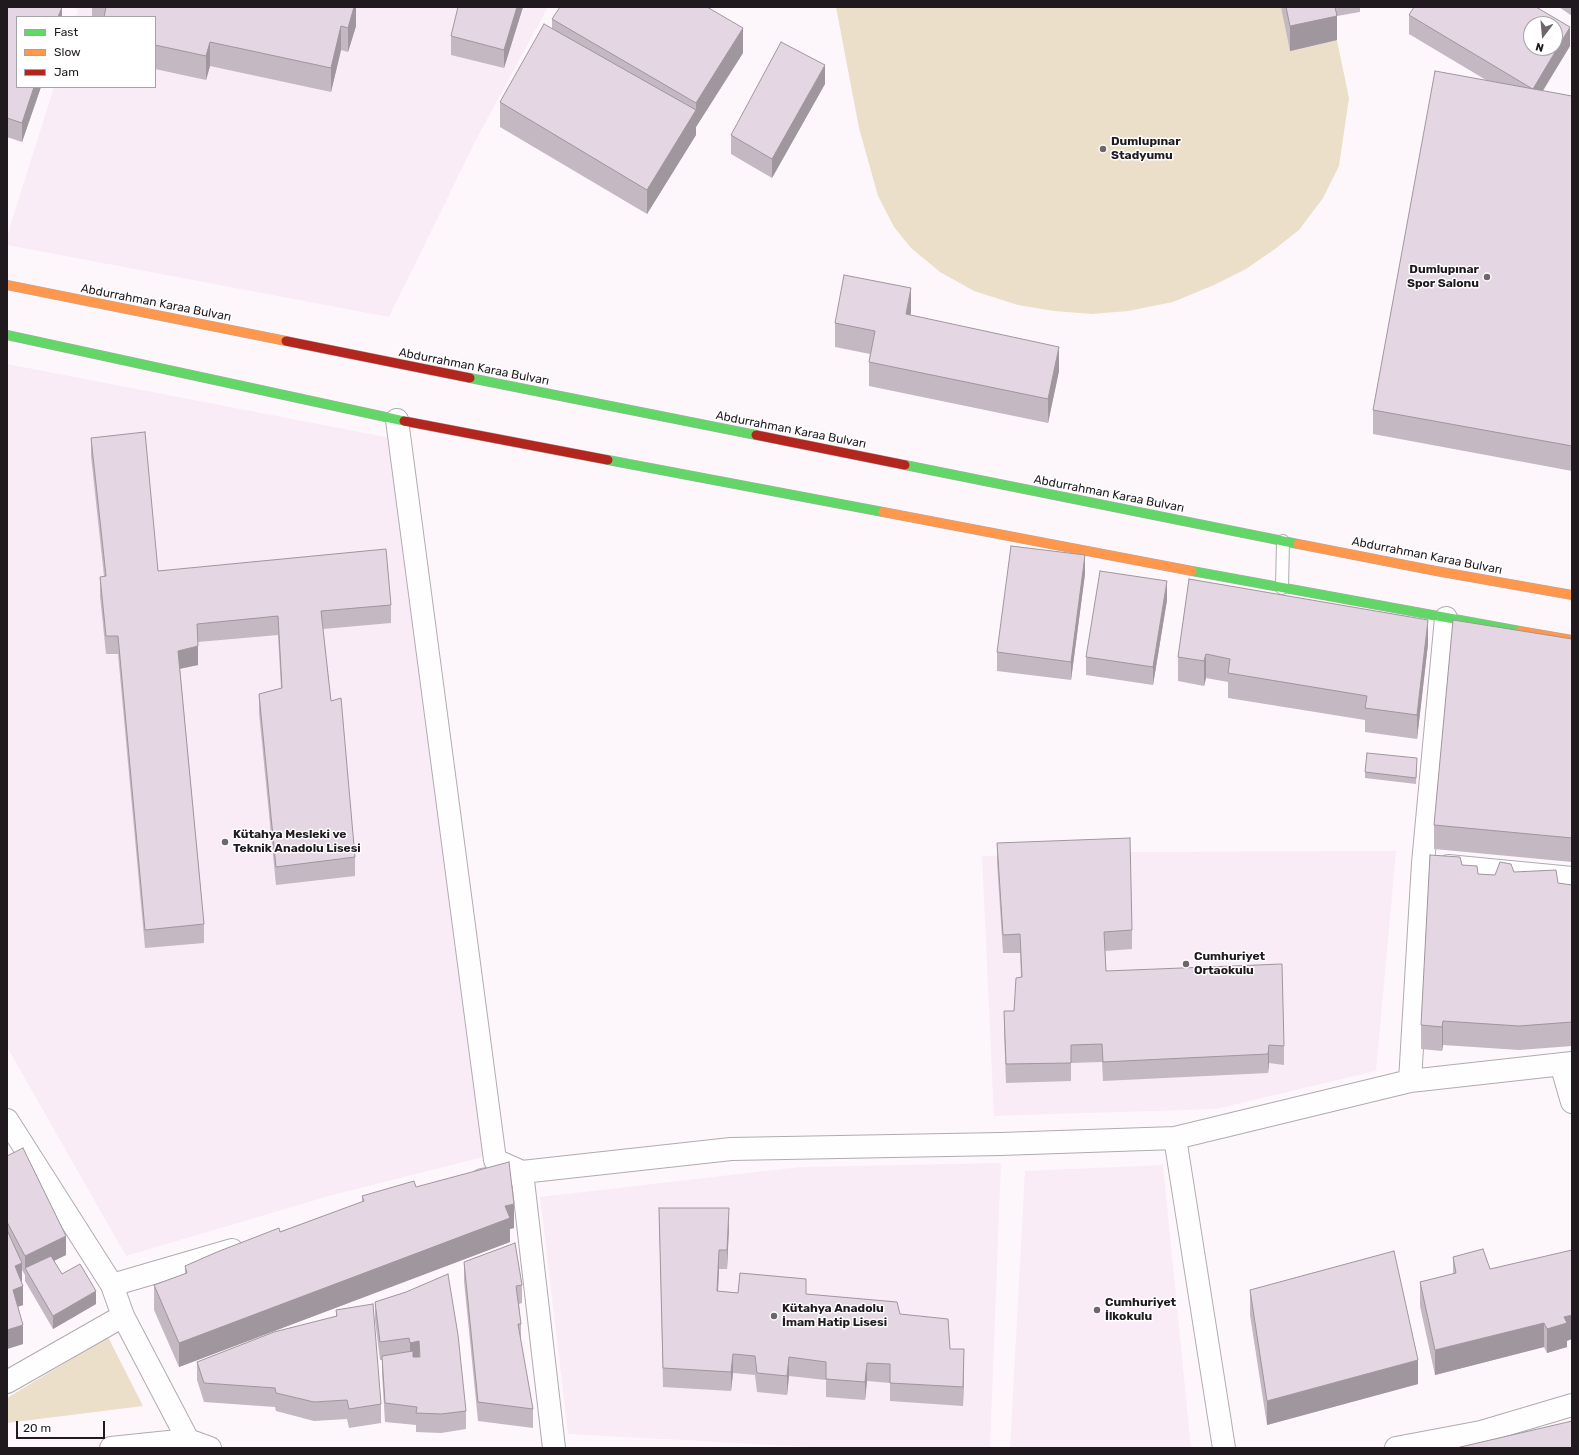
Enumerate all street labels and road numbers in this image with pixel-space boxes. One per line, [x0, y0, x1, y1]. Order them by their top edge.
street label: Abdurrahman Karaa Bulvarı [80, 281, 232, 325]
street label: Abdurrahman Karaa Bulvarı [398, 345, 550, 389]
street label: Abdurrahman Karaa Bulvarı [715, 408, 867, 452]
street label: Abdurrahman Karaa Bulvarı [1033, 472, 1185, 516]
street label: Abdurrahman Karaa Bulvarı [1351, 534, 1503, 578]

